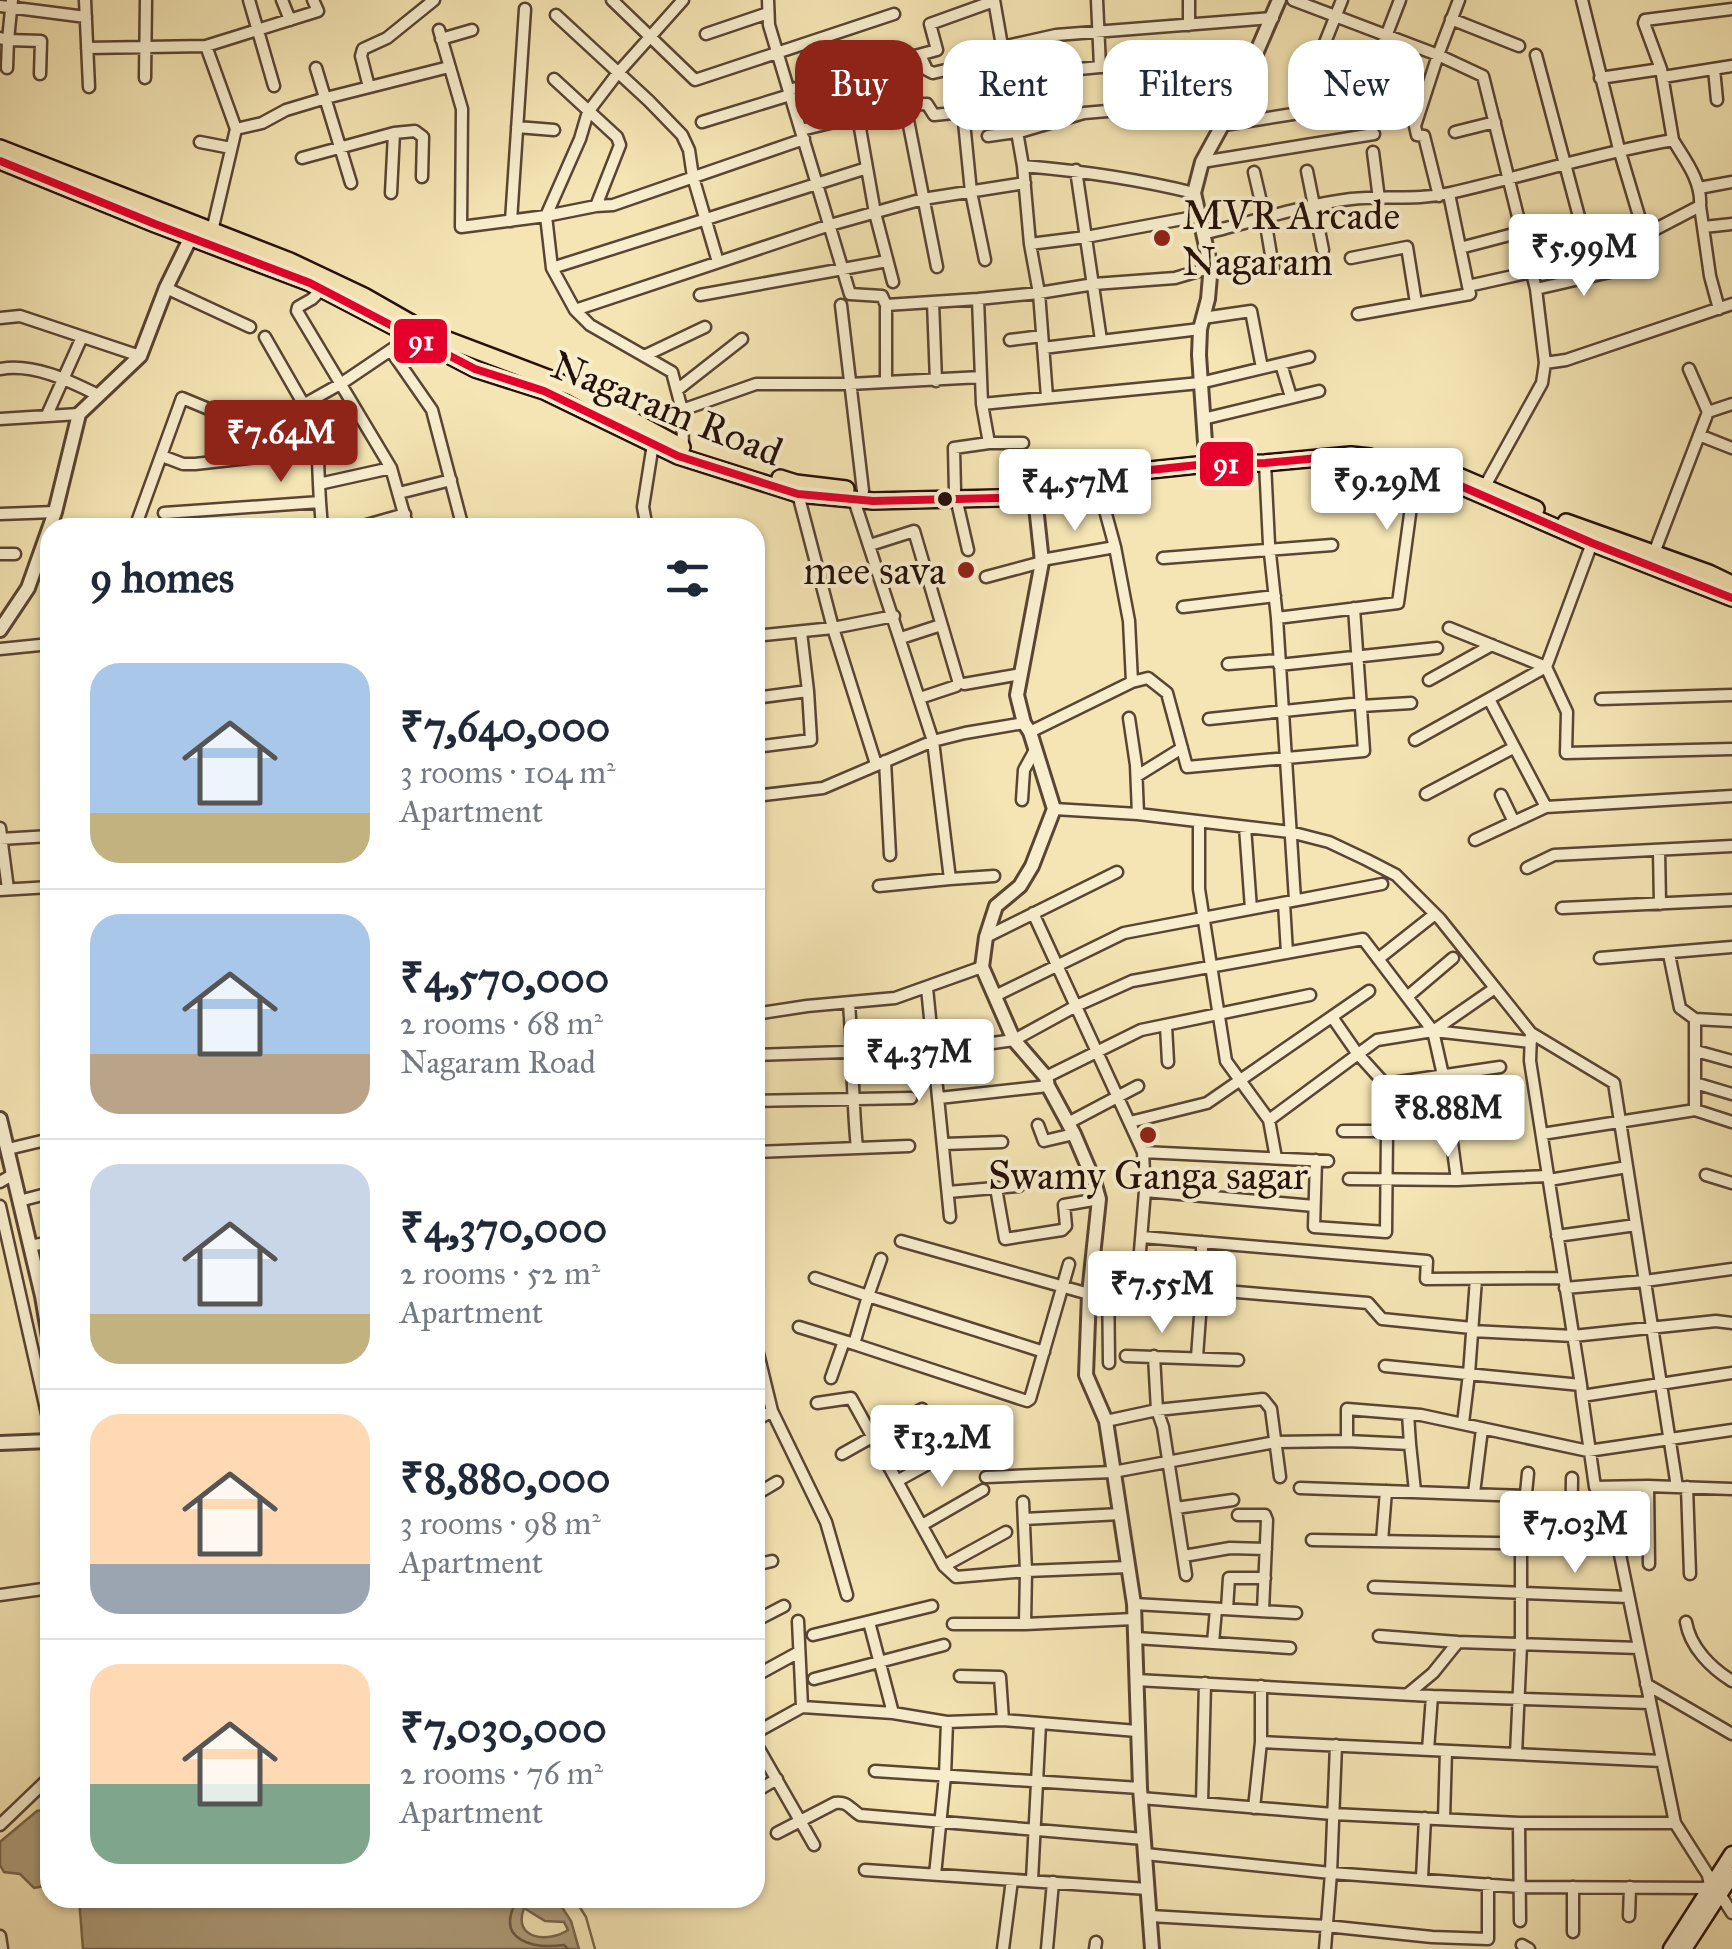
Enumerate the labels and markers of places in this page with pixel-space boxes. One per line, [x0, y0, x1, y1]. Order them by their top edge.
place label: MVR Arcade Nagaram [1182, 191, 1400, 286]
pin: ₹5.99M [1503, 214, 1665, 299]
marker: MVR Arcade Nagaram [1151, 227, 1173, 249]
pin: ₹7.64M [200, 400, 362, 485]
pin: ₹9.29M [1306, 448, 1468, 533]
pin: ₹4.57M [994, 449, 1156, 534]
unlabelled marker [935, 489, 955, 509]
place label: mee sava [803, 546, 946, 595]
marker: mee sava [955, 559, 977, 581]
pin: ₹4.37M [838, 1019, 1000, 1104]
pin: ₹8.88M [1367, 1075, 1529, 1160]
marker: Swamy Ganga sagar [1137, 1124, 1159, 1146]
place label: Swamy Ganga sagar [988, 1151, 1308, 1200]
pin: ₹7.55M [1081, 1251, 1243, 1336]
pin: ₹13.2M [861, 1405, 1023, 1490]
pin: ₹7.03M [1494, 1491, 1656, 1576]

